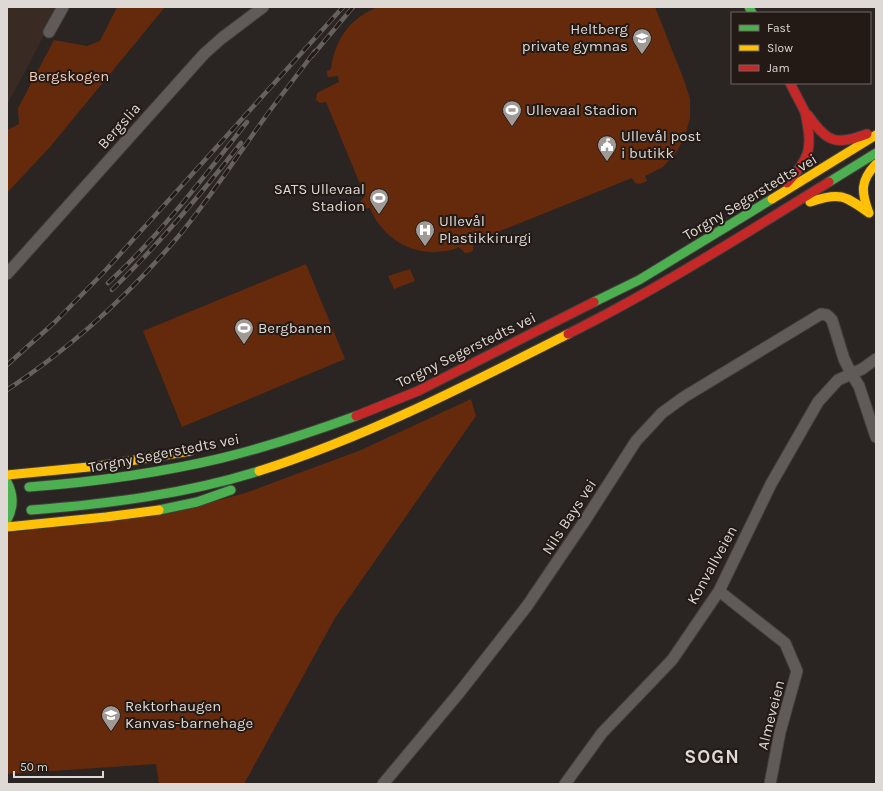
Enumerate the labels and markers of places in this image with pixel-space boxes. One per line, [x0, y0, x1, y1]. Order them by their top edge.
place label: Heltberg private gymnas [522, 20, 629, 55]
school or university icon: Heltberg private gymnas [631, 27, 653, 55]
sports icon: Ullevaal Stadion [501, 99, 523, 127]
place label: Ullevaal Stadion [526, 101, 637, 119]
place label: Ullevål post i butikk [621, 127, 701, 162]
public building icon: Ullevål post i butikk [596, 134, 618, 162]
place label: SATS Ullevaal Stadion [274, 180, 365, 215]
sports icon: SATS Ullevaal Stadion [368, 187, 390, 215]
place label: Ullevål Plastikkirurgi [439, 212, 532, 247]
hospital icon: Ullevål Plastikkirurgi [414, 219, 436, 247]
sports icon: Bergbanen [233, 317, 255, 345]
place label: Bergbanen [258, 319, 332, 337]
place label: Rektorhaugen Kanvas-barnehage [125, 697, 253, 732]
school or university icon: Rektorhaugen Kanvas-barnehage [100, 704, 122, 732]

